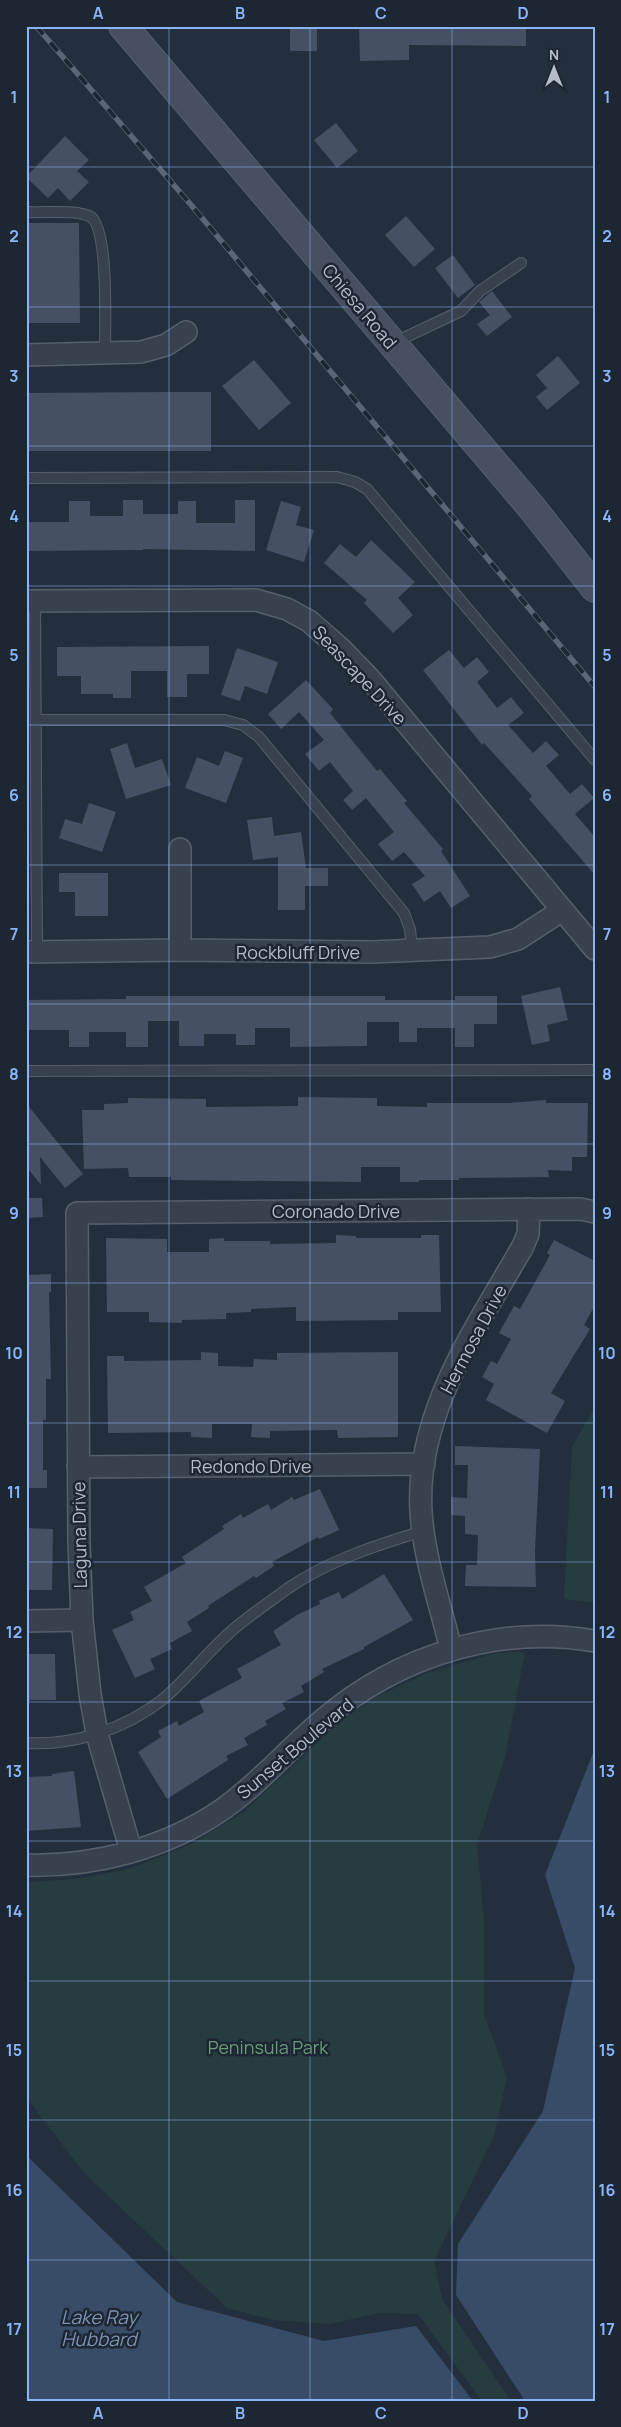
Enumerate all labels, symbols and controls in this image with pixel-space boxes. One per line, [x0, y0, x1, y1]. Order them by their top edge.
text: A [93, 2, 104, 24]
text: B [235, 2, 245, 24]
text: C [375, 2, 387, 24]
text: D [517, 2, 529, 24]
north arrow [528, 42, 578, 92]
text: N [549, 45, 559, 64]
text: 1 [10, 86, 18, 108]
text: 1 [603, 86, 611, 108]
text: 2 [9, 225, 19, 247]
text: 2 [602, 225, 612, 247]
street label: Chiesa Road [317, 258, 403, 354]
text: 3 [9, 365, 19, 387]
text: 3 [602, 365, 612, 387]
text: 4 [9, 505, 19, 527]
text: 4 [602, 505, 612, 527]
street label: Seascape Drive [308, 620, 412, 730]
text: 5 [9, 644, 19, 666]
text: 5 [602, 644, 612, 666]
text: 6 [9, 784, 19, 806]
text: 6 [602, 784, 612, 806]
text: 7 [10, 923, 18, 945]
text: 7 [603, 923, 611, 945]
street label: Rockbluff Drive [236, 940, 360, 964]
text: 8 [9, 1063, 19, 1085]
text: 8 [602, 1063, 612, 1085]
street label: Coronado Drive [272, 1199, 400, 1223]
text: 9 [9, 1202, 19, 1224]
text: 9 [602, 1202, 612, 1224]
street label: Hermosa Drive [434, 1280, 512, 1398]
text: 10 [5, 1342, 23, 1364]
text: 10 [598, 1342, 616, 1364]
street label: Redondo Drive [191, 1454, 311, 1478]
text: 11 [7, 1481, 21, 1503]
street label: Laguna Drive [66, 1481, 92, 1589]
text: 11 [600, 1481, 614, 1503]
text: 12 [6, 1621, 22, 1643]
text: 12 [599, 1621, 615, 1643]
street label: Sunset Boulevard [232, 1692, 358, 1804]
text: 13 [6, 1760, 22, 1782]
text: 13 [599, 1760, 615, 1782]
text: 14 [6, 1900, 22, 1922]
text: 14 [599, 1900, 615, 1922]
park label: Peninsula Park [208, 2035, 329, 2059]
text: 15 [6, 2039, 22, 2061]
text: 15 [599, 2039, 615, 2061]
text: 16 [6, 2179, 23, 2201]
text: 16 [599, 2179, 616, 2201]
water label: Lake Ray Hubbard [61, 2304, 140, 2352]
text: 17 [6, 2318, 22, 2340]
text: 17 [599, 2318, 615, 2340]
text: A [93, 2402, 104, 2424]
text: B [235, 2402, 245, 2424]
text: C [375, 2402, 387, 2424]
text: D [517, 2402, 529, 2424]

